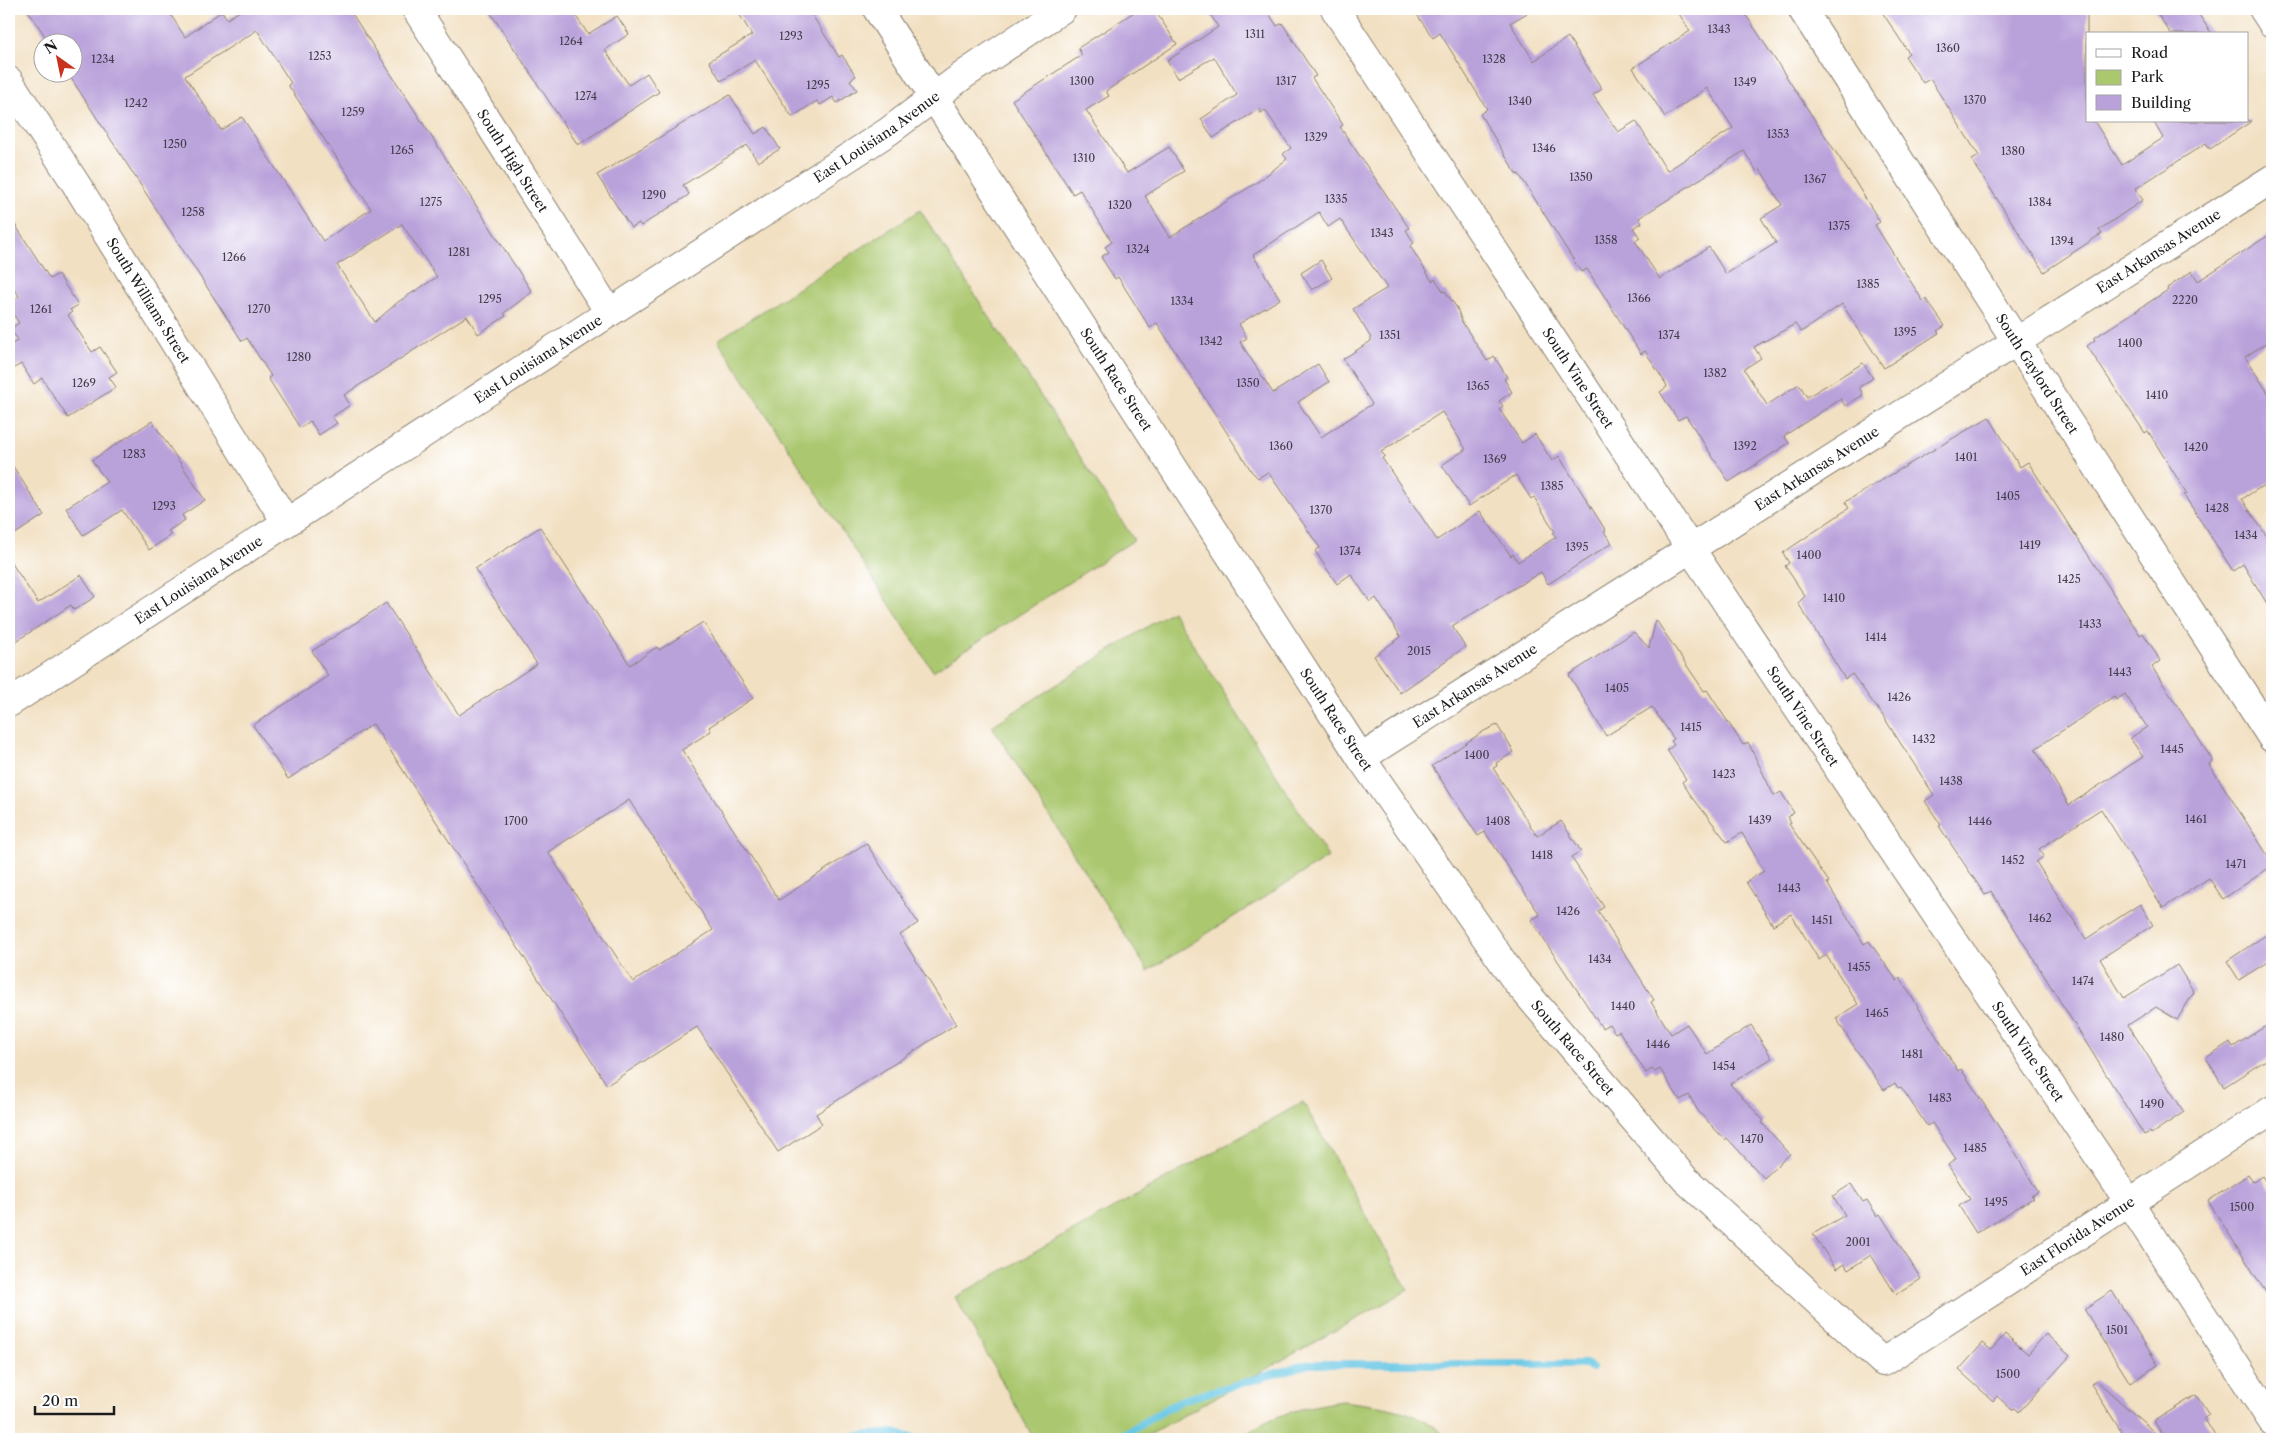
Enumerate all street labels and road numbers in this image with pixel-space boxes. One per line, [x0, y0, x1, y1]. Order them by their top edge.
street label: East Louisiana Avenue [810, 87, 943, 187]
street label: South High Street [473, 106, 552, 216]
street label: East Arkansas Avenue [2093, 205, 2224, 297]
street label: South Williams Street [103, 234, 194, 367]
street label: South Gaylord Street [1992, 310, 2083, 437]
street label: East Louisiana Avenue [471, 311, 606, 407]
street label: South Race Street [1076, 324, 1156, 434]
street label: South Vine Street [1538, 324, 1618, 432]
street label: East Arkansas Avenue [1751, 422, 1882, 515]
street label: East Louisiana Avenue [131, 532, 266, 628]
street label: East Arkansas Avenue [1409, 639, 1541, 732]
street label: South Vine Street [1763, 663, 1843, 770]
street label: South Race Street [1296, 665, 1376, 775]
street label: South Race Street [1527, 996, 1619, 1099]
street label: South Vine Street [1988, 998, 2068, 1105]
street label: East Florida Avenue [2017, 1192, 2138, 1280]

